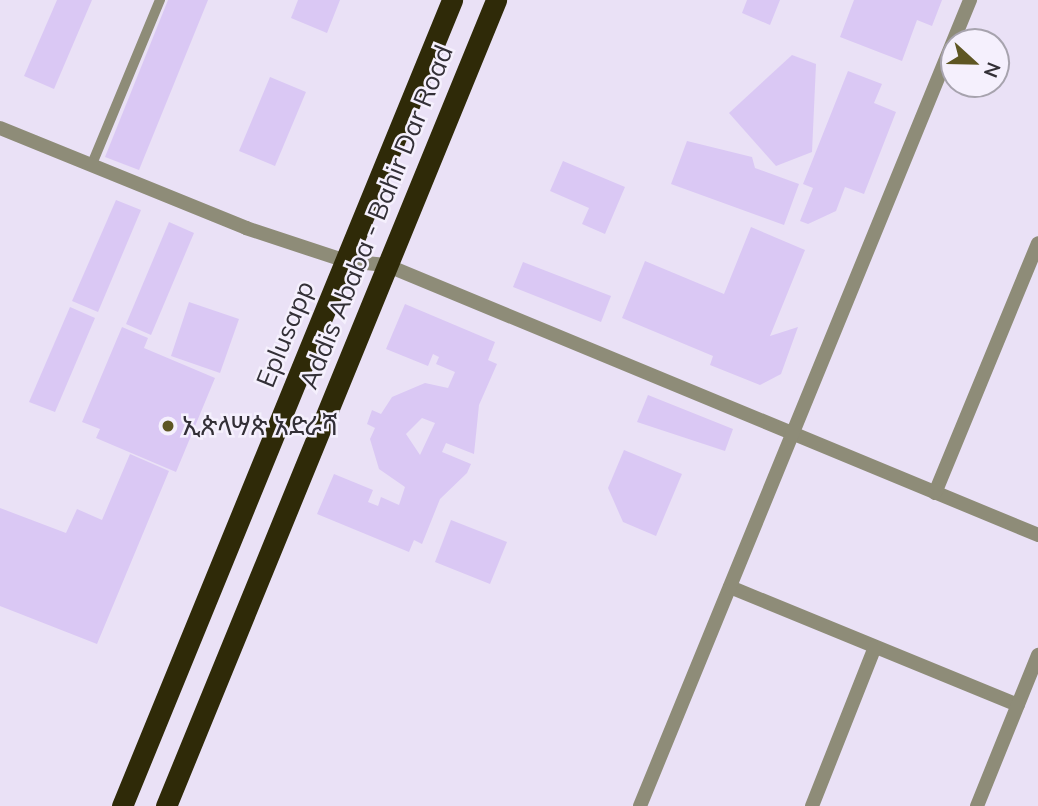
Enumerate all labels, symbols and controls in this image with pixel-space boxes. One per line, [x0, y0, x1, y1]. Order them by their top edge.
north arrow [940, 28, 1010, 98]
street label: Addis Ababa - Bahir Dar Road [293, 40, 459, 394]
text: N [979, 59, 1006, 81]
street label: Eplusapp [250, 276, 320, 392]
place label: ኢጵላሣጵ አድራሻ [182, 410, 338, 442]
marker: ኢጵላሣጵ አድራሻ [160, 418, 176, 434]

